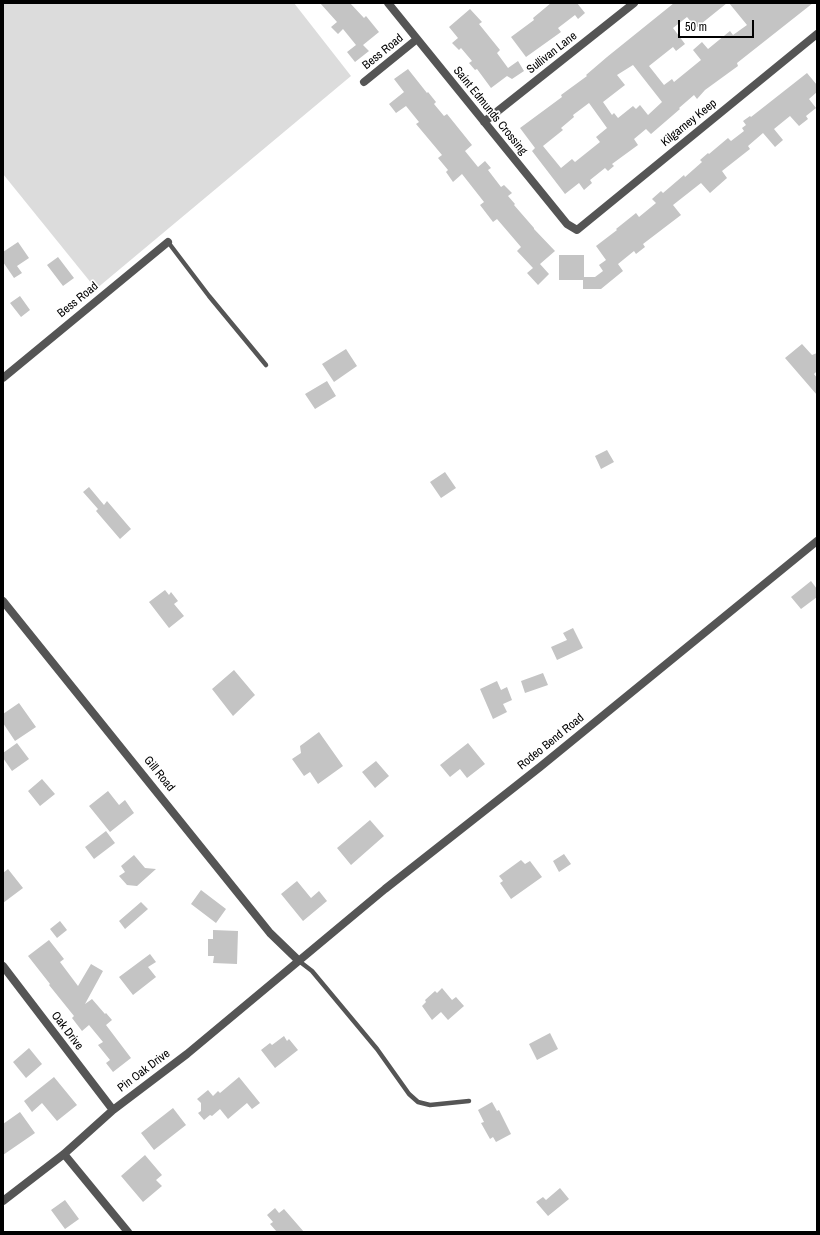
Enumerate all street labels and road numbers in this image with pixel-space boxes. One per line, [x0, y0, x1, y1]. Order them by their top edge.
street label: Sullivan Lane [524, 29, 580, 77]
street label: Bess Road [360, 31, 406, 73]
street label: Saint Edmunds Crossing [450, 64, 530, 158]
street label: Kilgarney Keep [658, 96, 720, 150]
street label: Bess Road [55, 279, 101, 321]
street label: Rodeo Bend Road [515, 711, 587, 773]
street label: Gill Road [140, 754, 178, 794]
street label: Oak Drive [48, 1009, 86, 1053]
street label: Pin Oak Drive [115, 1047, 173, 1095]

